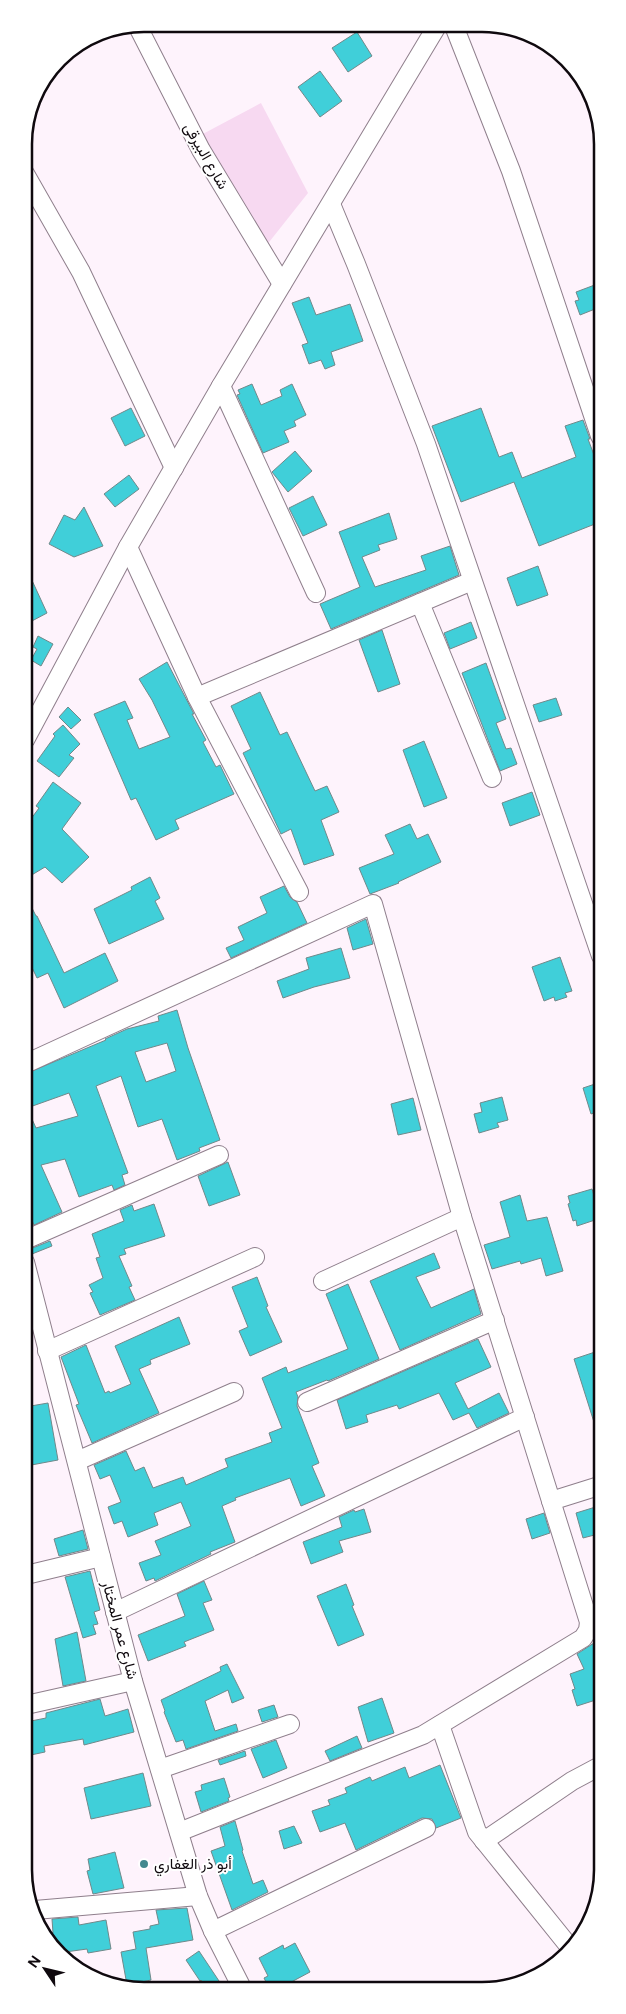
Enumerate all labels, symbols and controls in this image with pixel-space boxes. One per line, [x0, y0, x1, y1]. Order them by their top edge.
street label: شارع البيرقى [178, 119, 232, 194]
street label: شارع عمر المختار [96, 1578, 142, 1682]
place label: أبو ذر الغفاري [154, 1855, 232, 1877]
marker: أبو ذر الغفاري [138, 1858, 150, 1870]
north arrow [20, 1944, 70, 1994]
text: N [25, 1952, 44, 1971]

